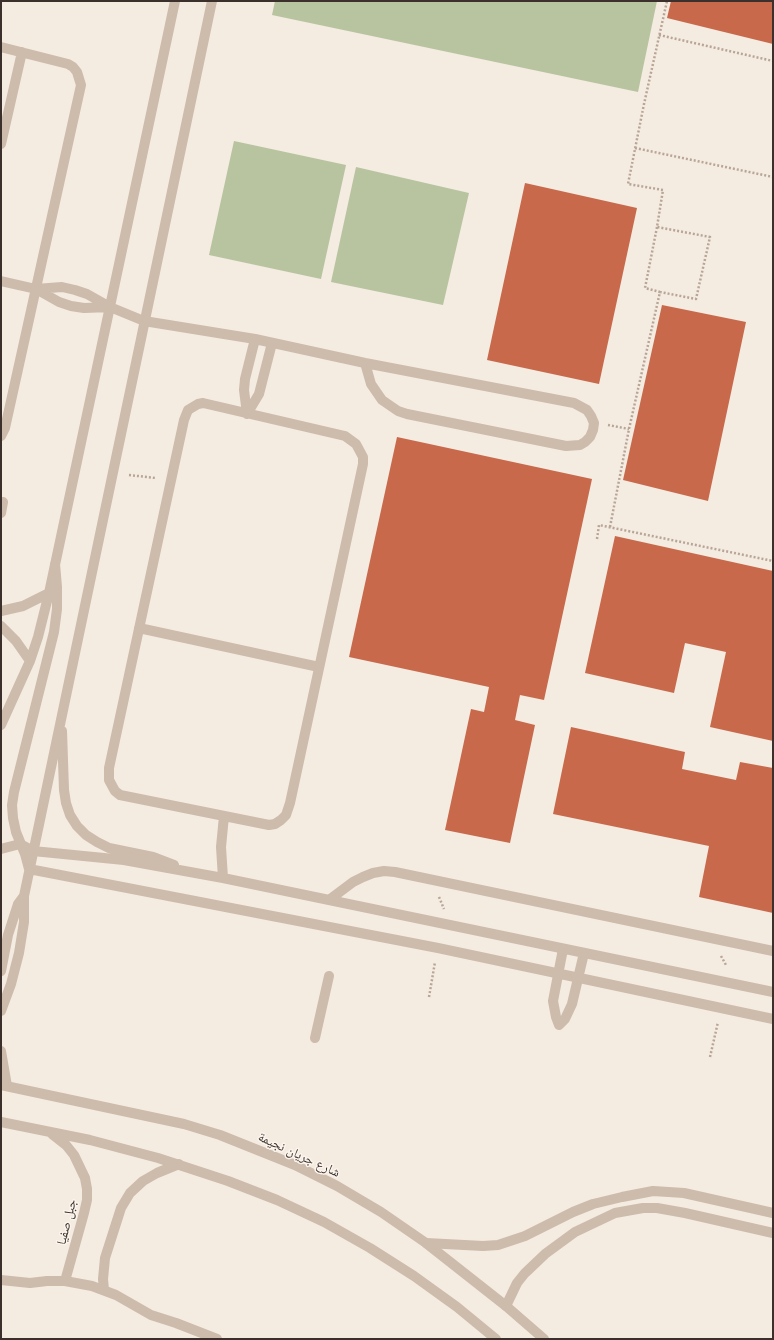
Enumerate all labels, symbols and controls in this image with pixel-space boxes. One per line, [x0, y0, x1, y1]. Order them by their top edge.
street label: شارع جريان نجيمة [256, 1129, 342, 1181]
street label: جبل صفيا [54, 1198, 80, 1246]

